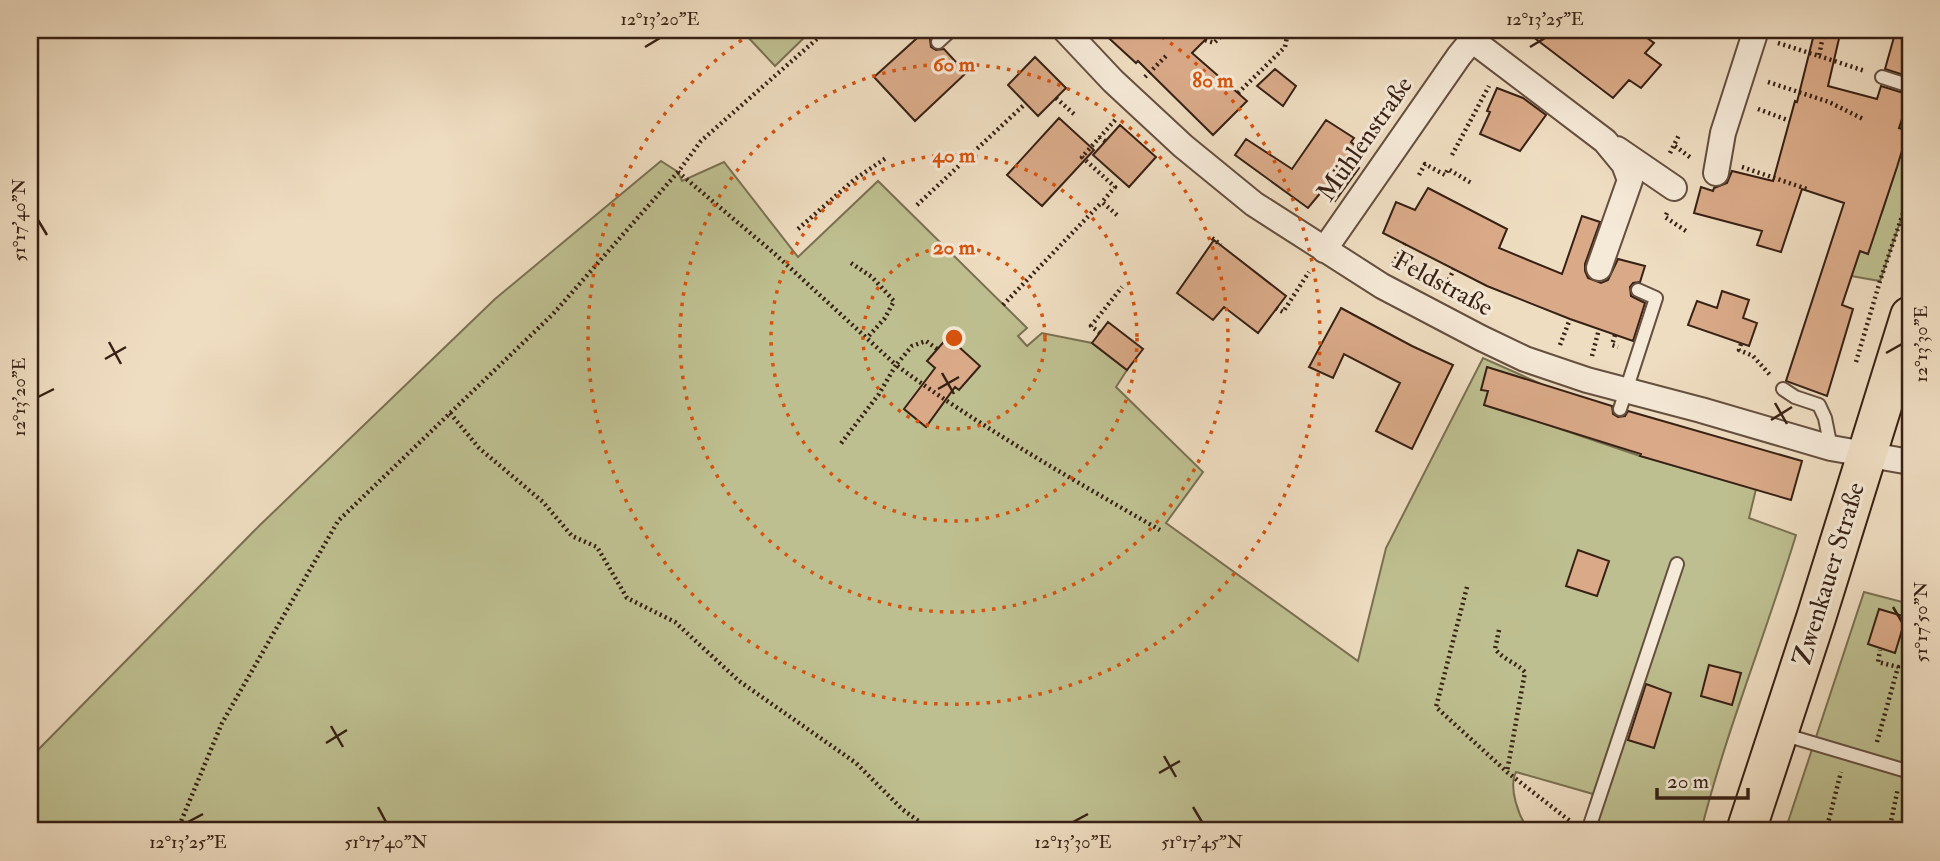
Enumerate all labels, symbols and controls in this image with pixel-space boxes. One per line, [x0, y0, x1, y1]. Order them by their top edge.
text: 12°13'20"E [620, 8, 700, 31]
text: 12°13'25"E [1506, 8, 1584, 31]
text: 60 m [933, 51, 976, 78]
text: 80 m [1192, 67, 1234, 94]
street label: Mühlenstraße [1310, 70, 1420, 208]
text: 40 m [932, 142, 976, 169]
text: 51°17'40"N [8, 179, 31, 261]
text: 20 m [933, 234, 976, 261]
street label: Feldstraße [1388, 244, 1499, 324]
text: 12°13'30"E [1910, 306, 1933, 382]
centre of rings [942, 326, 966, 350]
text: 12°13'20"E [8, 357, 31, 437]
street label: Zwenkauer Straße [1786, 478, 1872, 669]
text: 51°17'50"N [1910, 582, 1933, 662]
scale bar [1657, 756, 1748, 800]
text: 20 m [1667, 768, 1709, 795]
text: 12°13'25"E [149, 831, 227, 854]
text: 51°17'40"N [345, 831, 427, 854]
text: 12°13'30"E [1035, 831, 1111, 854]
text: 51°17'45"N [1161, 831, 1243, 854]

